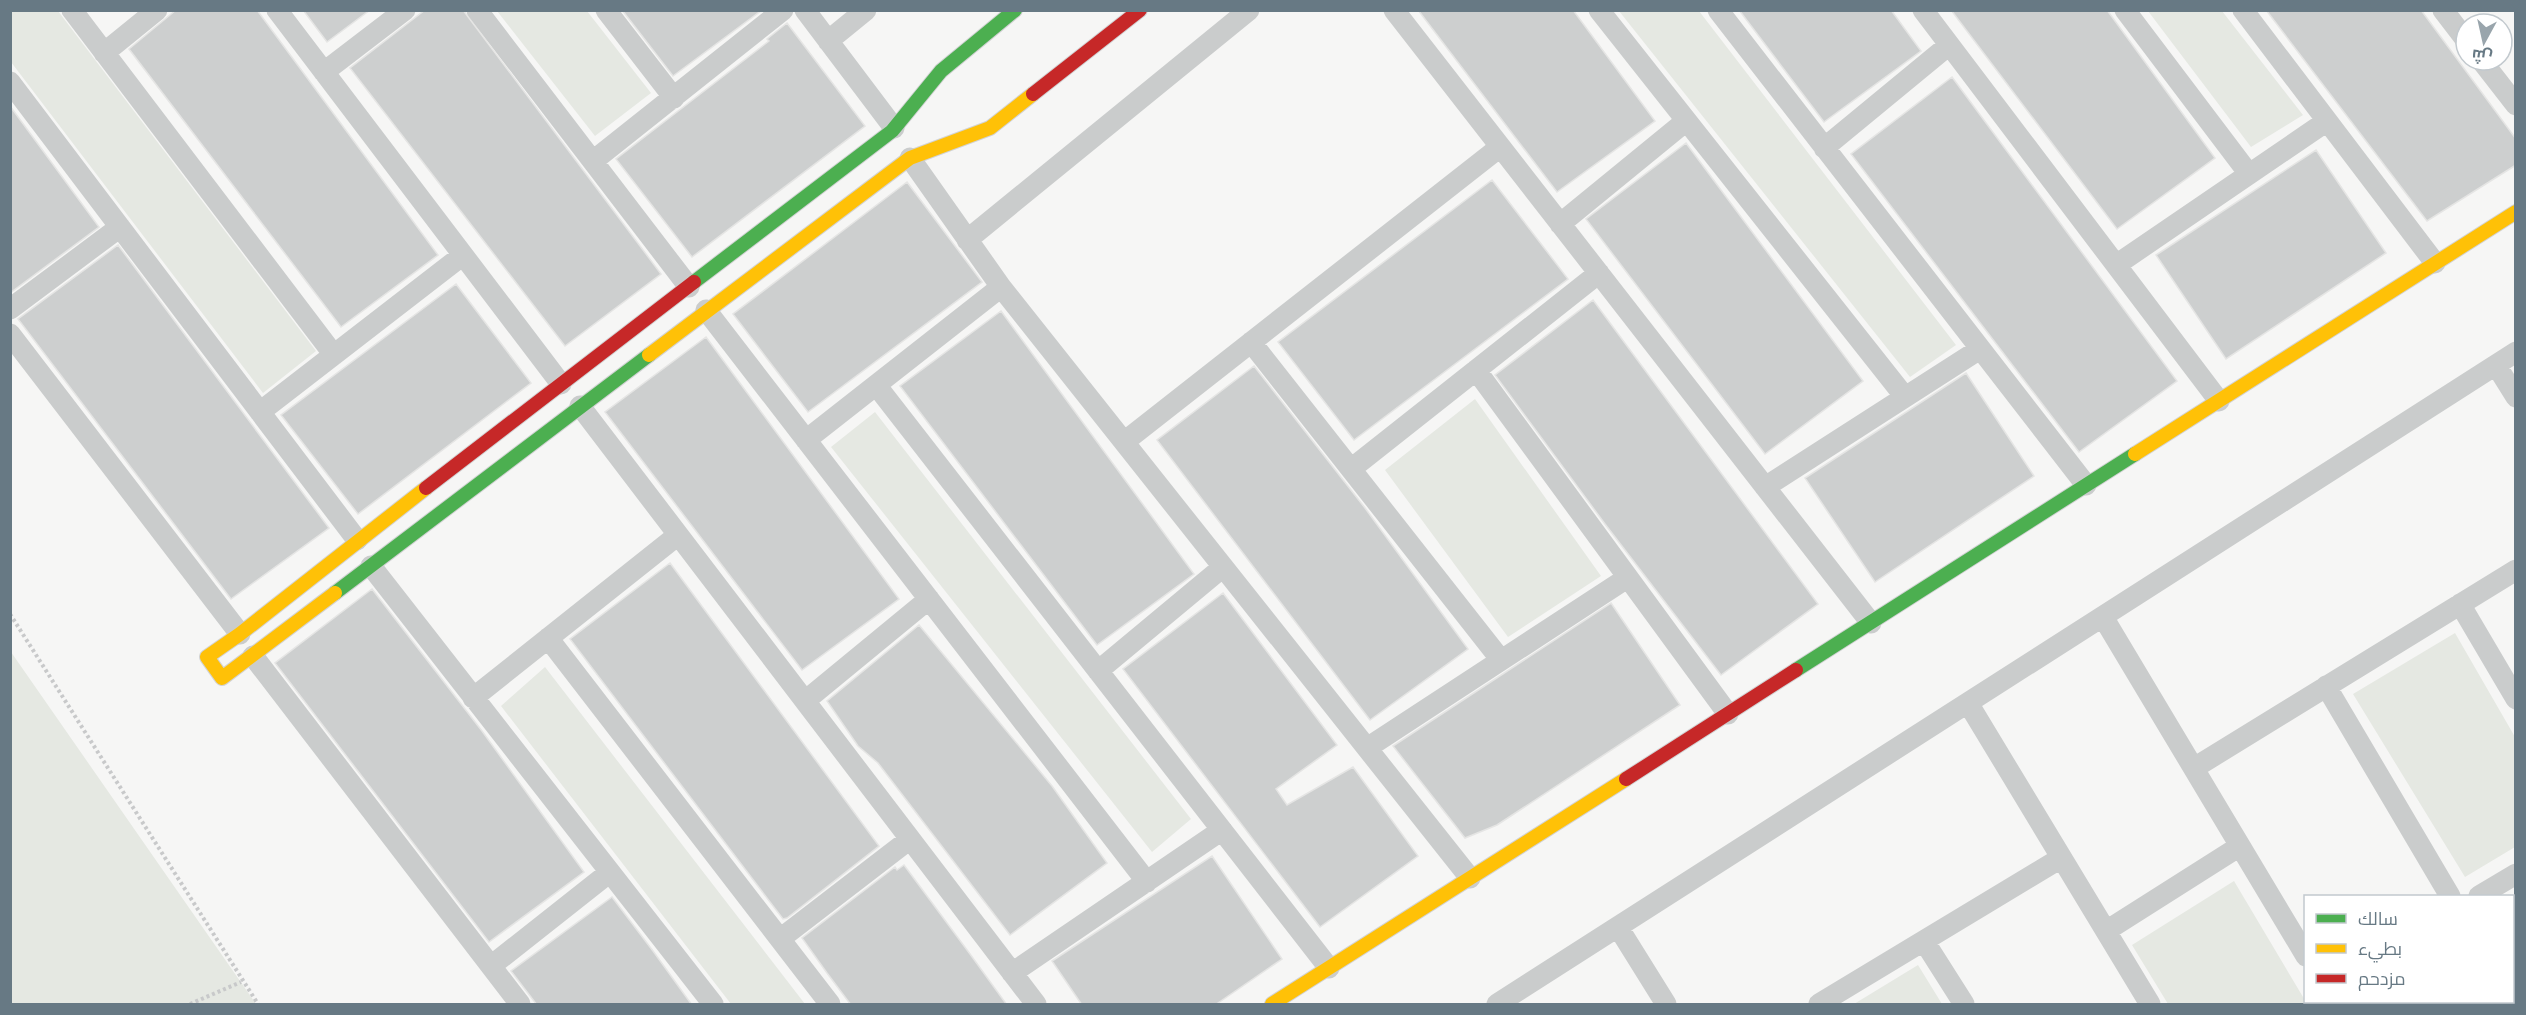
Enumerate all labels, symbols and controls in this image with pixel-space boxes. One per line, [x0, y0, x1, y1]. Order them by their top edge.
north arrow [2454, 12, 2514, 72]
text: ش [2470, 46, 2493, 68]
legend [2304, 895, 2514, 1003]
text: سالك [2358, 907, 2398, 930]
text: بطيء [2358, 937, 2402, 963]
text: مزدحم [2358, 967, 2406, 991]

